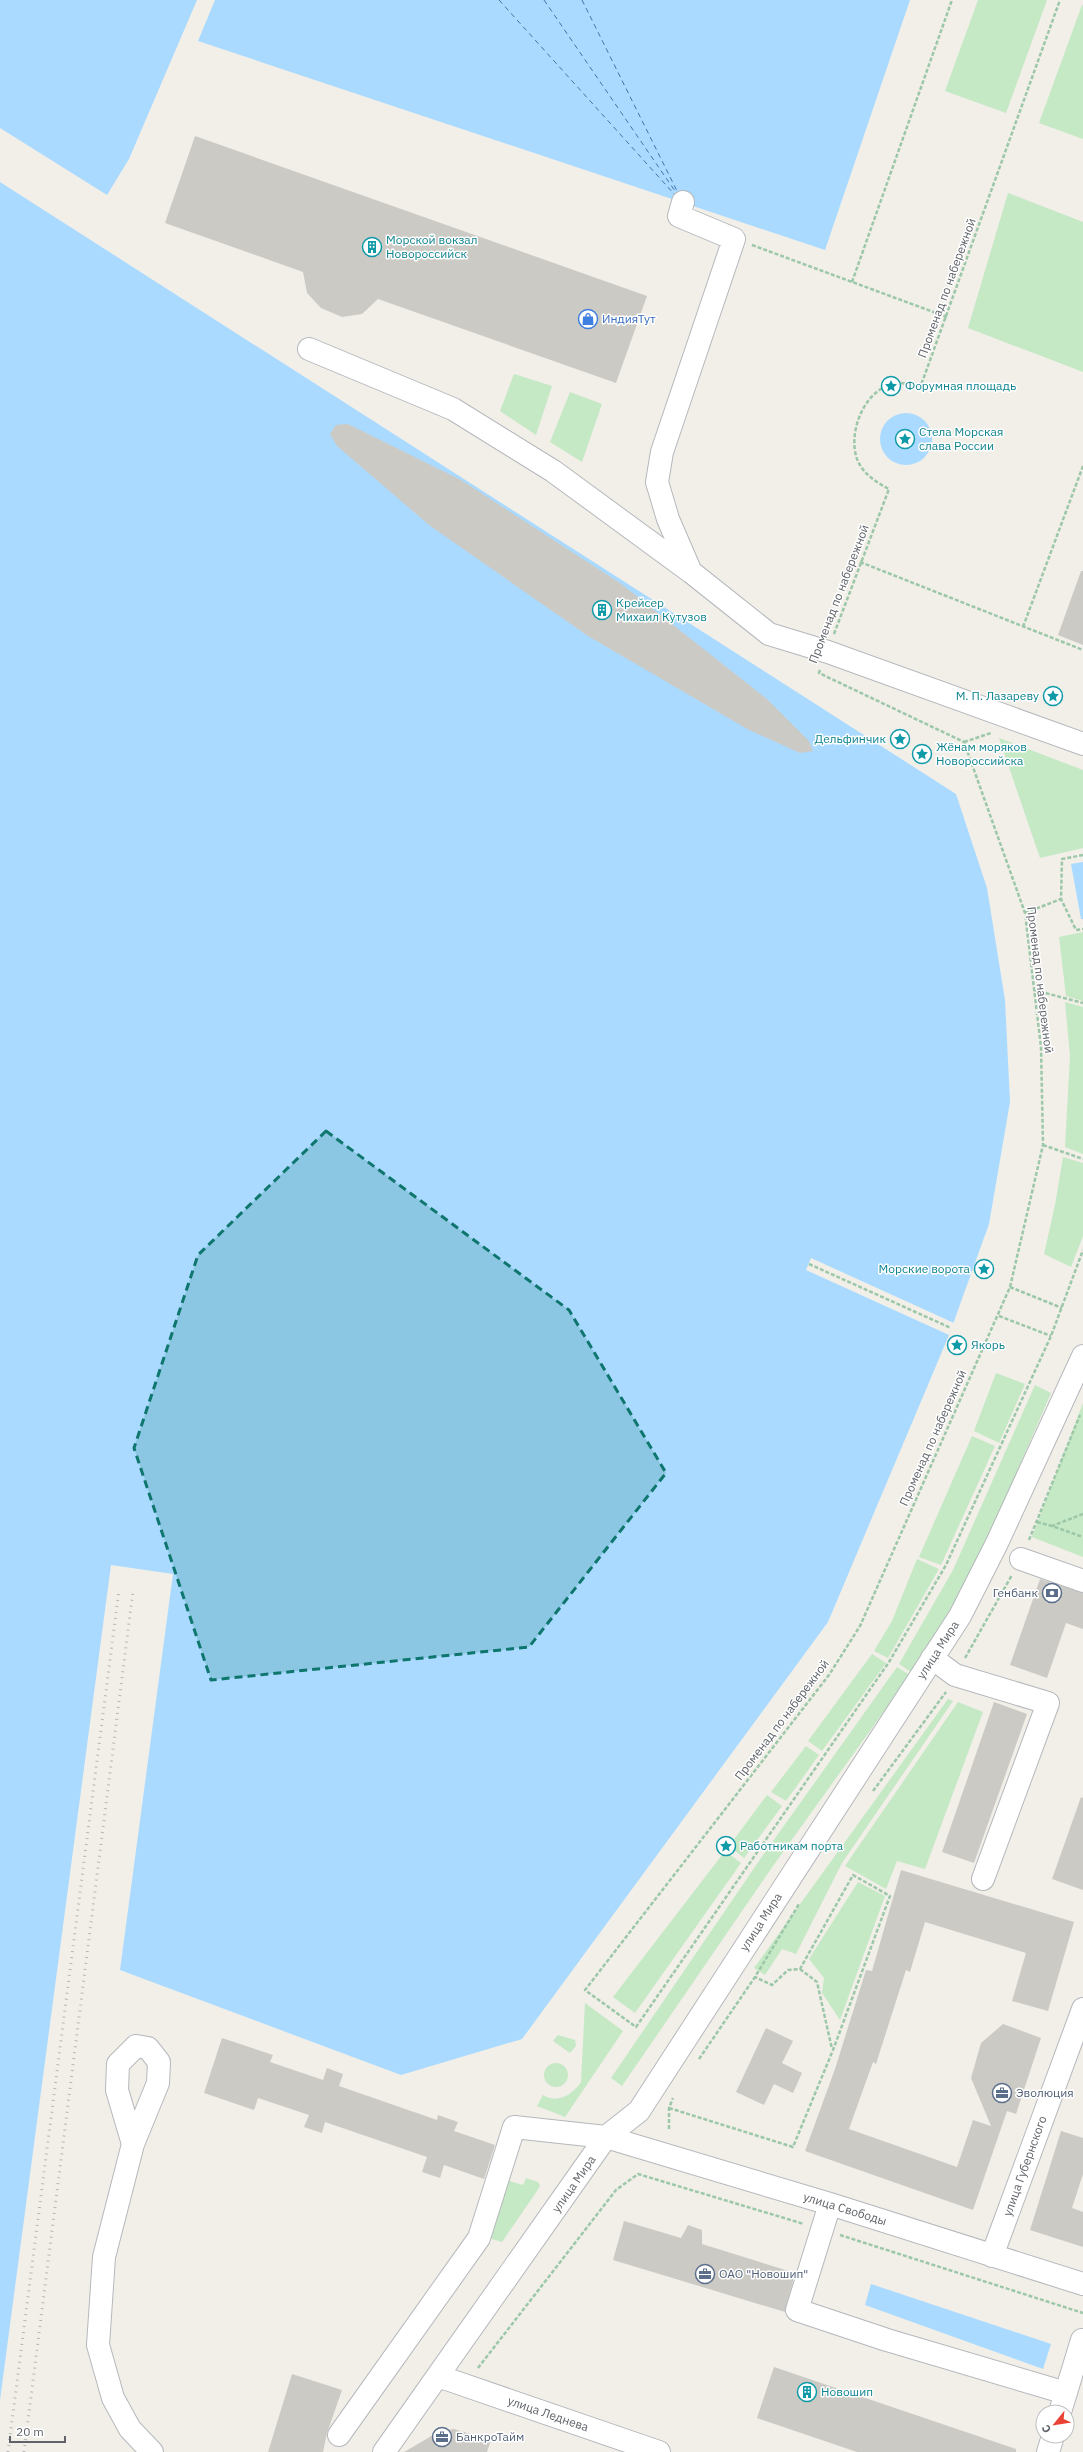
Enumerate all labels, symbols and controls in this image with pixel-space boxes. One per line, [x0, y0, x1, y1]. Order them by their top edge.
street label: Променад по набережной [914, 216, 979, 360]
place label: Морской вокзал Новороссийск [386, 232, 478, 261]
building icon: Морской вокзал Новороссийск [361, 236, 383, 258]
shop icon: ИндияТут [577, 308, 599, 330]
place label: ИндияТут [602, 311, 656, 326]
place icon: Форумная площадь [880, 375, 902, 397]
place label: Форумная площадь [905, 378, 1016, 393]
place label: Стела Морская слава России [919, 424, 1003, 453]
place icon: Стела Морская слава России [894, 428, 916, 450]
street label: Променад по набережной [805, 522, 872, 665]
place label: Крейсер Михаил Кутузов [616, 595, 707, 624]
building icon: Крейсер Михаил Кутузов [591, 599, 613, 621]
place icon: М. П. Лазареву [1042, 685, 1064, 707]
place label: М. П. Лазареву [956, 688, 1039, 703]
place icon: Дельфинчик [889, 728, 911, 750]
place label: Дельфинчик [814, 731, 886, 746]
place label: Жёнам моряков Новороссийска [936, 739, 1027, 768]
place icon: Жёнам моряков Новороссийска [911, 743, 933, 765]
street label: Променад по набережной [1024, 906, 1057, 1054]
place icon: Морские ворота [973, 1258, 995, 1280]
place label: Морские ворота [879, 1261, 971, 1276]
place icon: Якорь [946, 1334, 968, 1356]
place label: Якорь [971, 1337, 1005, 1352]
street label: Променад по набережной [896, 1367, 969, 1508]
bank icon: Генбанк [1041, 1582, 1063, 1604]
place label: Генбанк [993, 1585, 1038, 1600]
street label: улица Мира [913, 1617, 962, 1682]
street label: Променад по набережной [731, 1656, 832, 1783]
place icon: Работникам порта [715, 1835, 737, 1857]
place label: Работникам порта [740, 1838, 844, 1853]
street label: улица Мира [736, 1889, 785, 1954]
office icon: Эволюция [991, 2082, 1013, 2104]
place label: Эволюция [1016, 2085, 1074, 2100]
street label: улица Губернского [999, 2113, 1050, 2218]
street label: улица Мира [548, 2152, 599, 2215]
street label: улица Свободы [802, 2189, 889, 2228]
office icon: ОАО "Новошип" [694, 2263, 716, 2285]
place label: ОАО "Новошип" [719, 2266, 808, 2281]
building icon: Новошип [796, 2381, 818, 2403]
place label: Новошип [821, 2384, 873, 2399]
street label: улица Леднева [506, 2393, 591, 2435]
north arrow [1035, 2404, 1075, 2444]
scale bar [10, 2418, 65, 2444]
text: С [1038, 2422, 1054, 2436]
text: 20 m [16, 2424, 44, 2439]
office icon: БанкроТайм [431, 2426, 453, 2448]
place label: БанкроТайм [456, 2429, 524, 2444]

